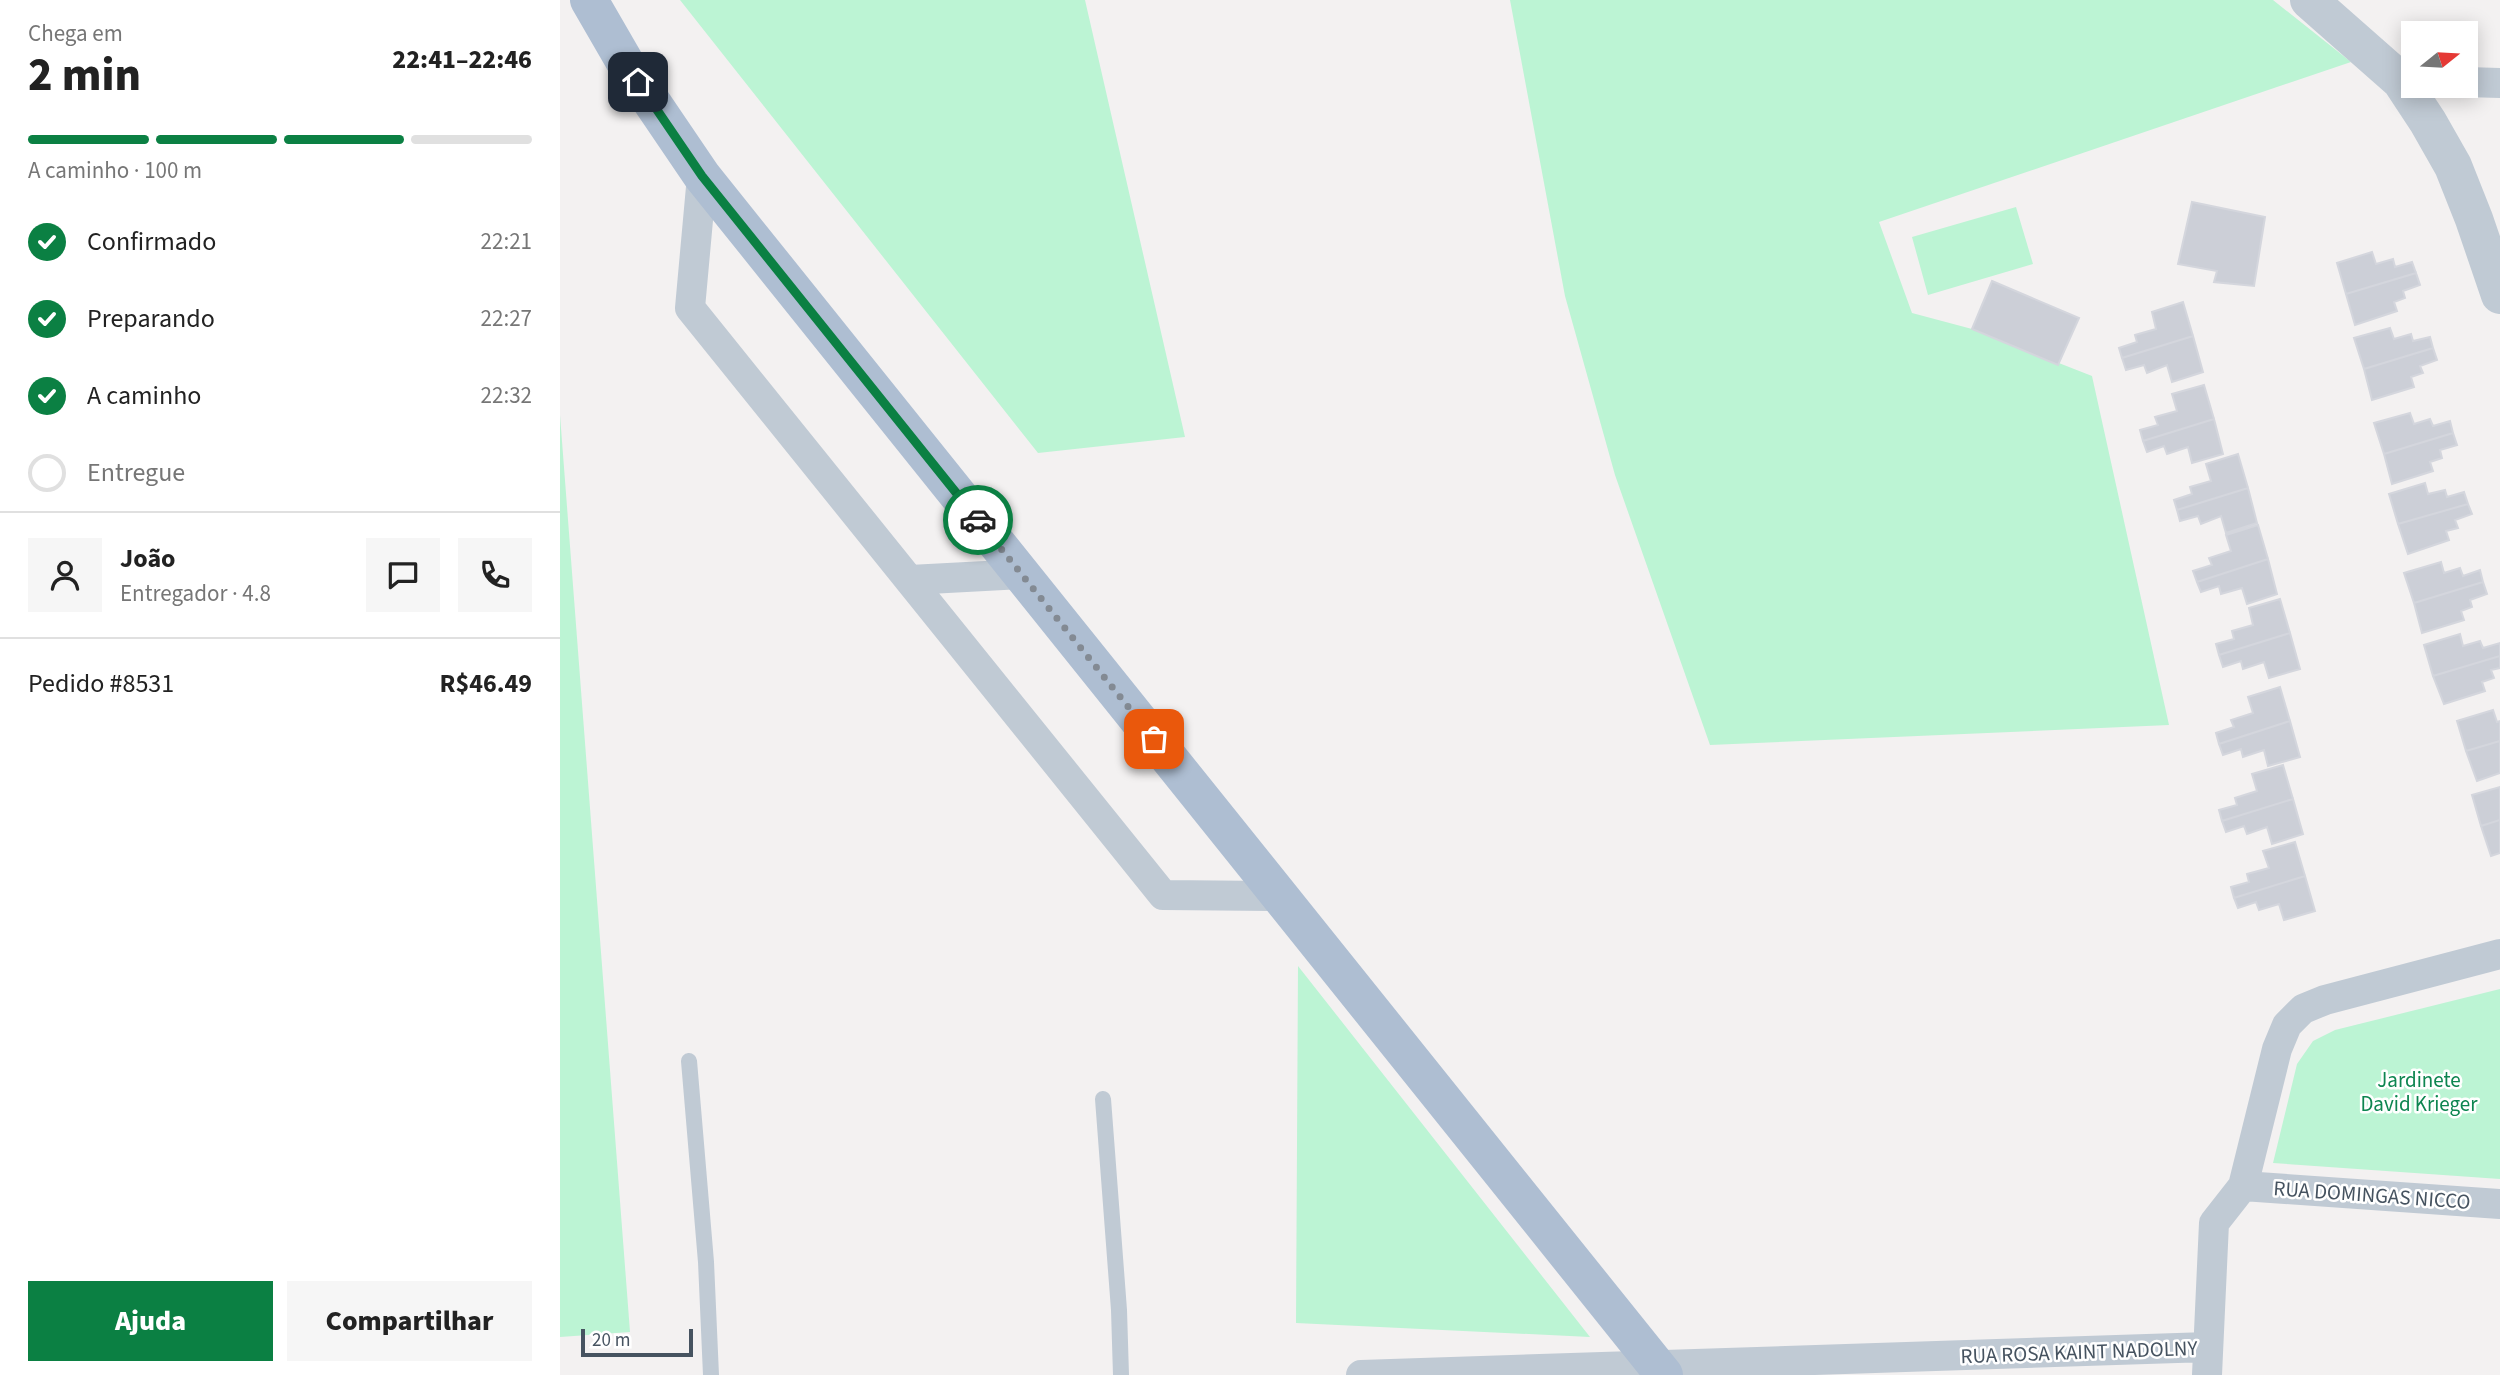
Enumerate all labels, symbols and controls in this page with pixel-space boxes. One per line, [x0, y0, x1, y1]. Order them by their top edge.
text: Chega em [28, 17, 123, 50]
north arrow [2401, 21, 2478, 98]
map controls [2401, 21, 2478, 98]
text: 22:41–22:46 [392, 41, 532, 78]
text: 2 min [28, 43, 141, 108]
pin [608, 52, 668, 112]
icon: home [619, 63, 657, 101]
text: A caminho · 100 m [28, 154, 202, 187]
icon: check [28, 223, 66, 261]
text: Confirmado [87, 223, 216, 260]
text: 22:21 [481, 225, 532, 258]
icon: check [28, 300, 66, 338]
text: Preparando [87, 300, 215, 337]
text: 22:27 [481, 302, 532, 335]
icon: check [28, 377, 66, 415]
text: A caminho [87, 377, 201, 414]
text: 22:32 [481, 379, 532, 412]
text: Entregue [87, 454, 185, 491]
courier [943, 485, 1013, 555]
icon: car [959, 501, 997, 539]
button: person [28, 538, 102, 612]
button: chat [366, 538, 440, 612]
button: phone [458, 538, 532, 612]
text: João [120, 540, 176, 577]
text: Entregador · 4.8 [120, 577, 271, 610]
text: Pedido #8531 [28, 665, 174, 702]
text: R$46.49 [440, 665, 532, 702]
pin [1124, 709, 1184, 769]
icon: bag [1135, 720, 1173, 758]
park label: Jardinete David Krieger [2360, 1065, 2478, 1119]
street label: RUA DOMINGAS NICCO [2272, 1173, 2472, 1217]
button: Ajuda [28, 1281, 273, 1361]
button: Compartilhar [287, 1281, 532, 1361]
scale bar [581, 1326, 693, 1358]
text: 20 m [592, 1327, 630, 1354]
street label: RUA ROSA KAINT NADOLNY [1960, 1333, 2199, 1371]

